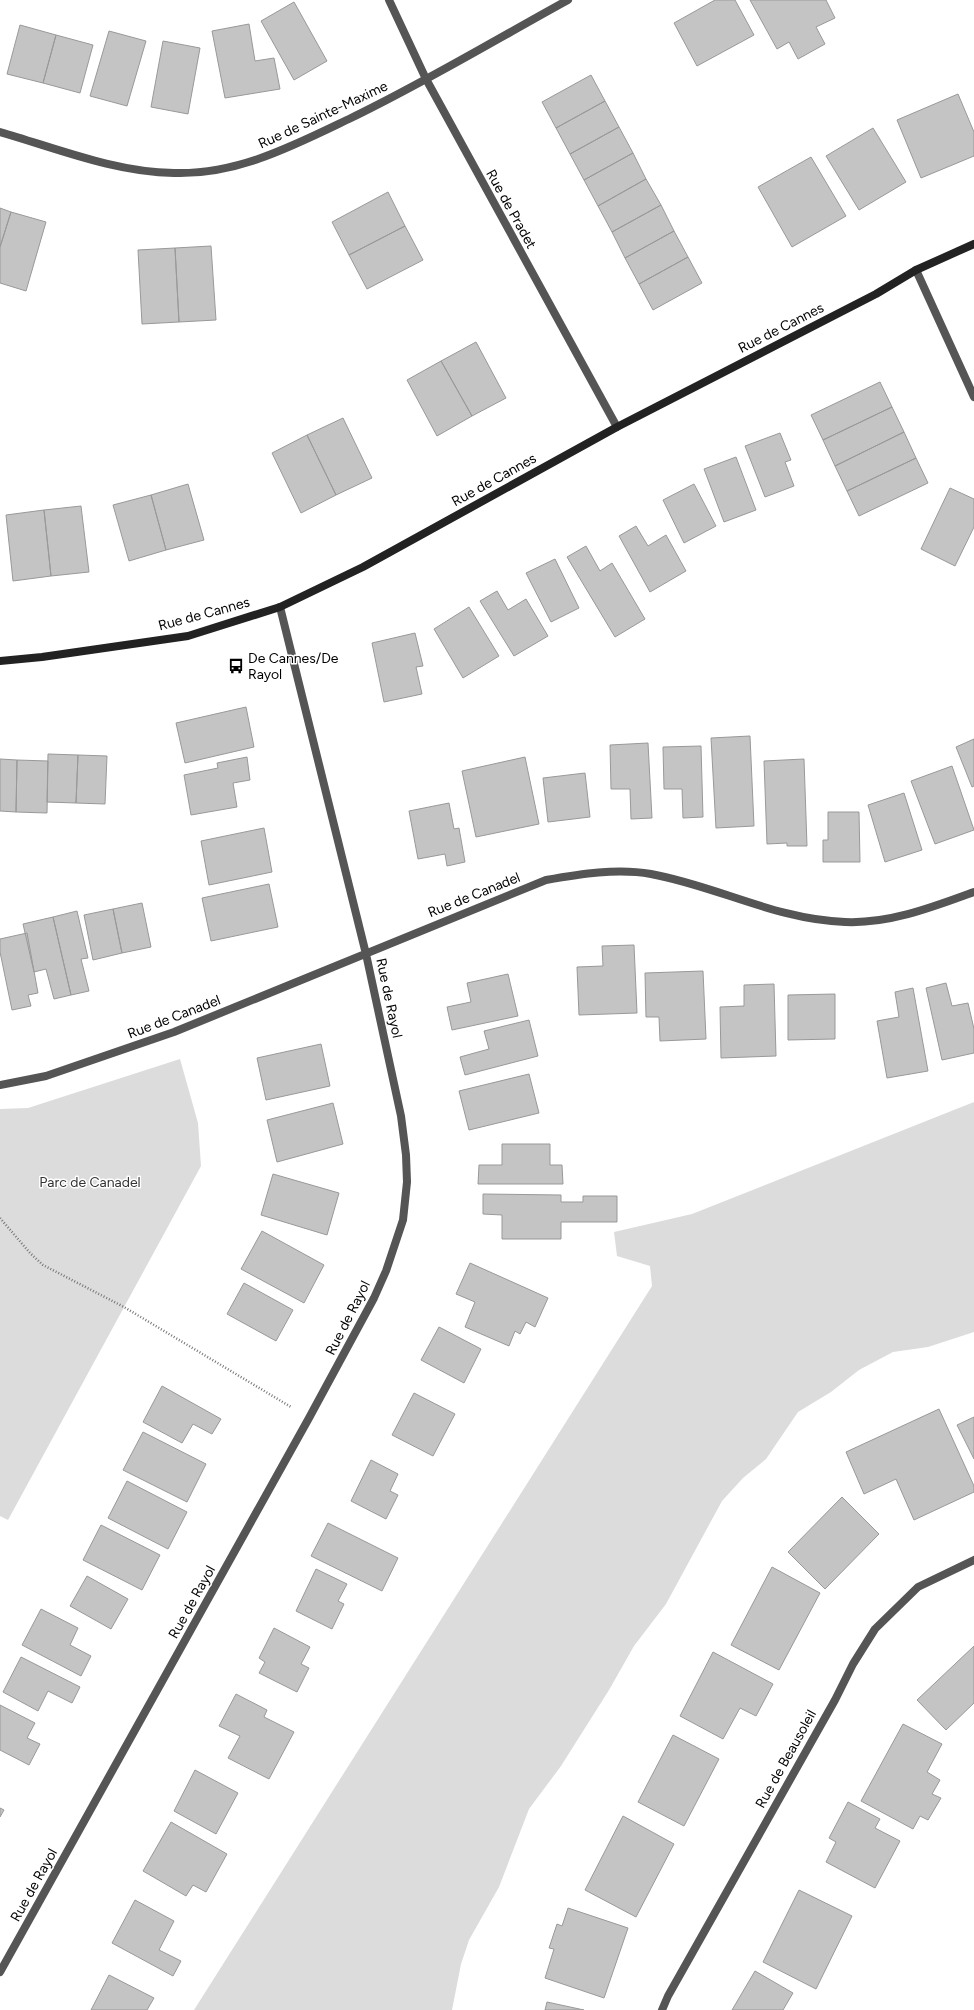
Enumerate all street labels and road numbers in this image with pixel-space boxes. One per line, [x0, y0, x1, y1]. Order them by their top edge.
street label: Rue de Sainte-Maxime [256, 77, 391, 152]
street label: Rue de Pradet [482, 166, 540, 252]
street label: Rue de Cannes [735, 299, 827, 357]
street label: Rue de Cannes [449, 450, 539, 510]
street label: Rue de Cannes [156, 594, 252, 634]
street label: Rue de Canadel [425, 869, 523, 921]
street label: Rue de Rayol [372, 957, 406, 1039]
street label: Rue de Canadel [125, 991, 223, 1043]
street label: Rue de Rayol [322, 1278, 374, 1358]
street label: Rue de Rayol [165, 1562, 219, 1642]
street label: Rue de Beausoleil [752, 1707, 820, 1811]
street label: Rue de Rayol [7, 1845, 61, 1925]

